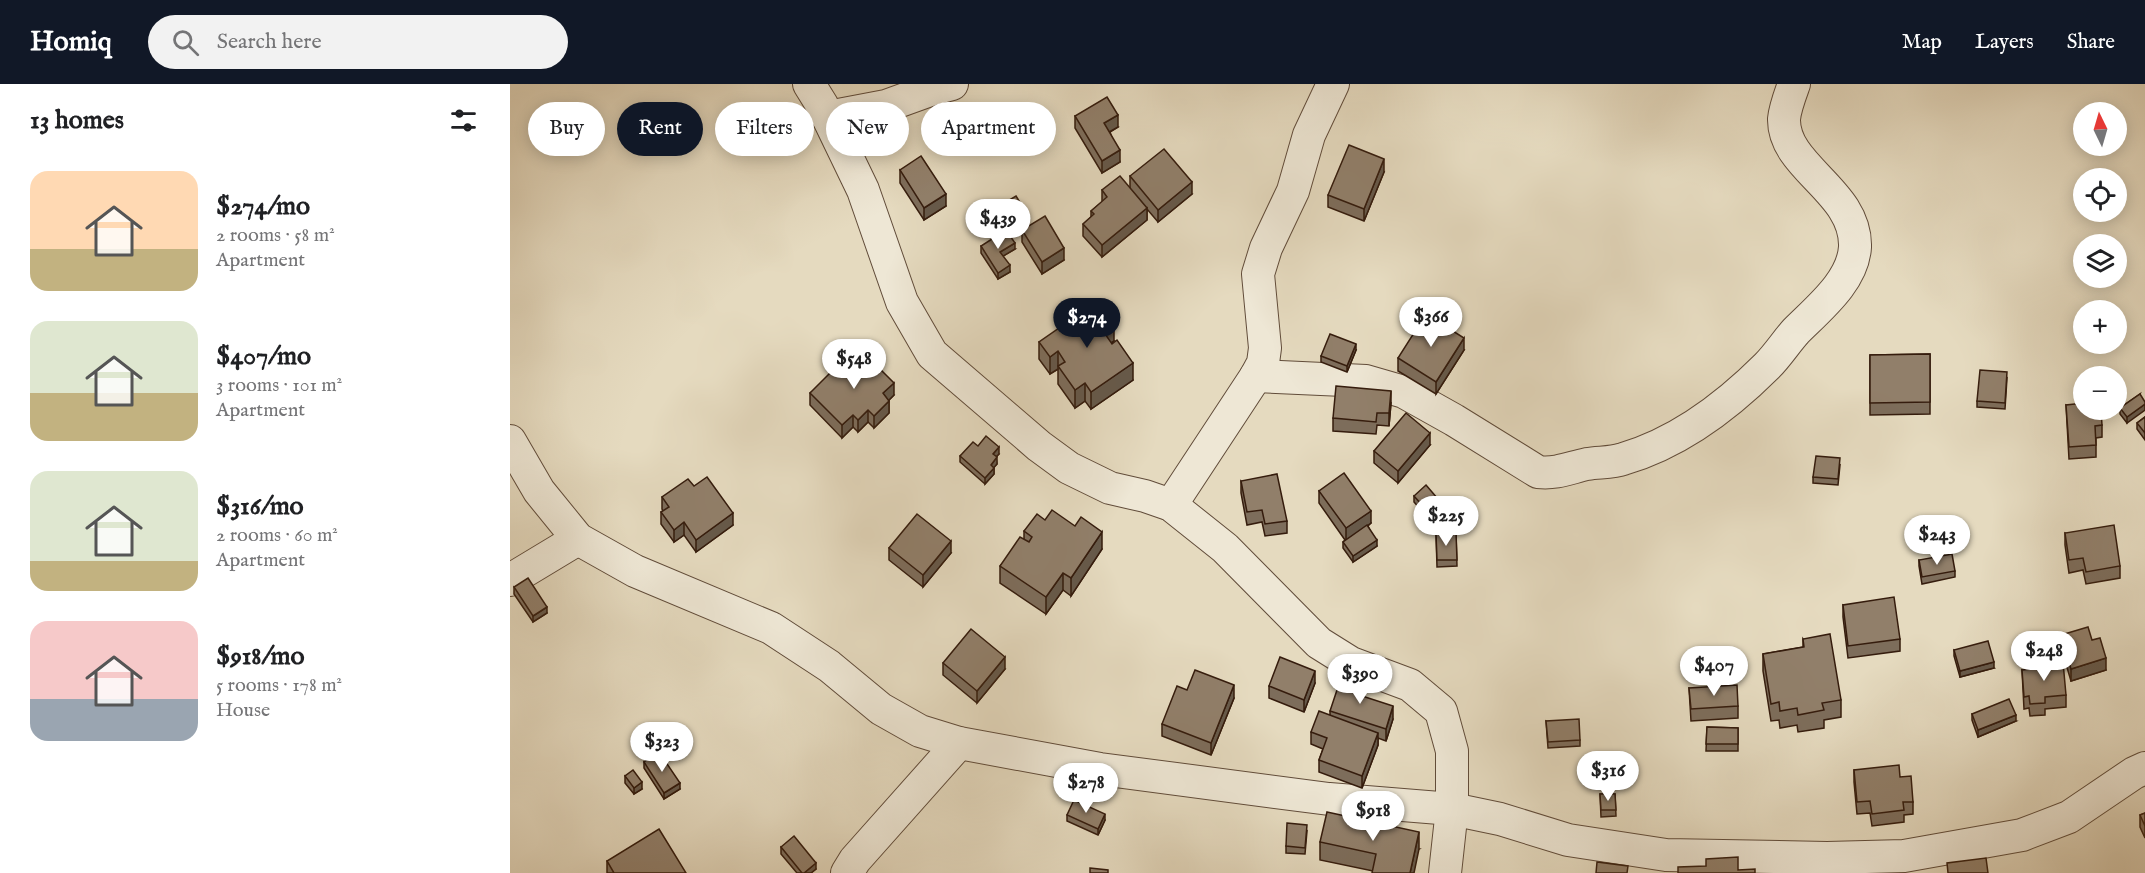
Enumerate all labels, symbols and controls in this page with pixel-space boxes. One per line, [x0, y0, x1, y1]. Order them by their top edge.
search box [148, 15, 568, 69]
text: Homiq [30, 25, 112, 60]
icon: search [169, 26, 202, 59]
text: Search here [217, 28, 322, 56]
text: Map [1902, 29, 1942, 56]
text: Layers [1975, 29, 2034, 56]
text: Share [2067, 29, 2115, 56]
chip: Buy [528, 102, 605, 156]
chip: Rent [617, 102, 703, 156]
chip: Filters [715, 102, 814, 156]
chip: New [826, 102, 909, 156]
chip: Apartment [921, 102, 1056, 156]
north arrow [2073, 102, 2127, 156]
map controls [2073, 102, 2127, 420]
text: 13 homes [30, 104, 124, 137]
icon: filters [447, 104, 480, 137]
button: locate [2073, 168, 2127, 222]
text: $274/mo [216, 190, 310, 223]
icon: home [78, 195, 150, 267]
pin: $439 [962, 199, 1034, 250]
text: $439 [979, 206, 1017, 231]
text: 2 rooms · 58 m² [216, 223, 335, 248]
button: layers [2073, 234, 2127, 288]
text: Apartment [216, 248, 305, 273]
pin: $366 [1395, 297, 1467, 348]
pin: $274 [1051, 298, 1123, 349]
button: + [2073, 300, 2127, 354]
text: $366 [1413, 304, 1449, 329]
text: $274 [1067, 305, 1107, 330]
pin: $548 [818, 339, 890, 390]
text: $407/mo [216, 340, 311, 373]
icon: home [78, 345, 150, 417]
text: $548 [836, 346, 872, 371]
button: − [2073, 366, 2127, 420]
text: 3 rooms · 101 m² [216, 373, 342, 398]
text: Apartment [216, 398, 305, 423]
text: $316/mo [216, 490, 304, 523]
icon: home [78, 495, 150, 567]
pin: $225 [1410, 496, 1482, 547]
text: $225 [1427, 503, 1465, 528]
pin: $243 [1901, 515, 1973, 566]
text: $243 [1918, 522, 1956, 547]
text: 2 rooms · 60 m² [216, 523, 338, 548]
text: Apartment [216, 548, 305, 573]
pin: $248 [2008, 631, 2080, 682]
text: $248 [2025, 638, 2063, 663]
text: $918/mo [216, 640, 304, 673]
icon: home [78, 645, 150, 717]
pin: $407 [1678, 646, 1750, 697]
text: $407 [1694, 653, 1734, 678]
pin: $390 [1324, 654, 1396, 705]
text: $390 [1341, 661, 1379, 686]
text: 5 rooms · 178 m² [216, 673, 342, 698]
text: House [216, 698, 270, 723]
pin: $323 [626, 722, 698, 773]
text: $323 [644, 729, 680, 754]
pin: $316 [1572, 751, 1644, 802]
text: $316 [1591, 758, 1625, 783]
pin: $278 [1050, 763, 1122, 814]
text: $278 [1067, 770, 1105, 795]
pin: $918 [1337, 791, 1409, 842]
text: $918 [1355, 798, 1391, 823]

